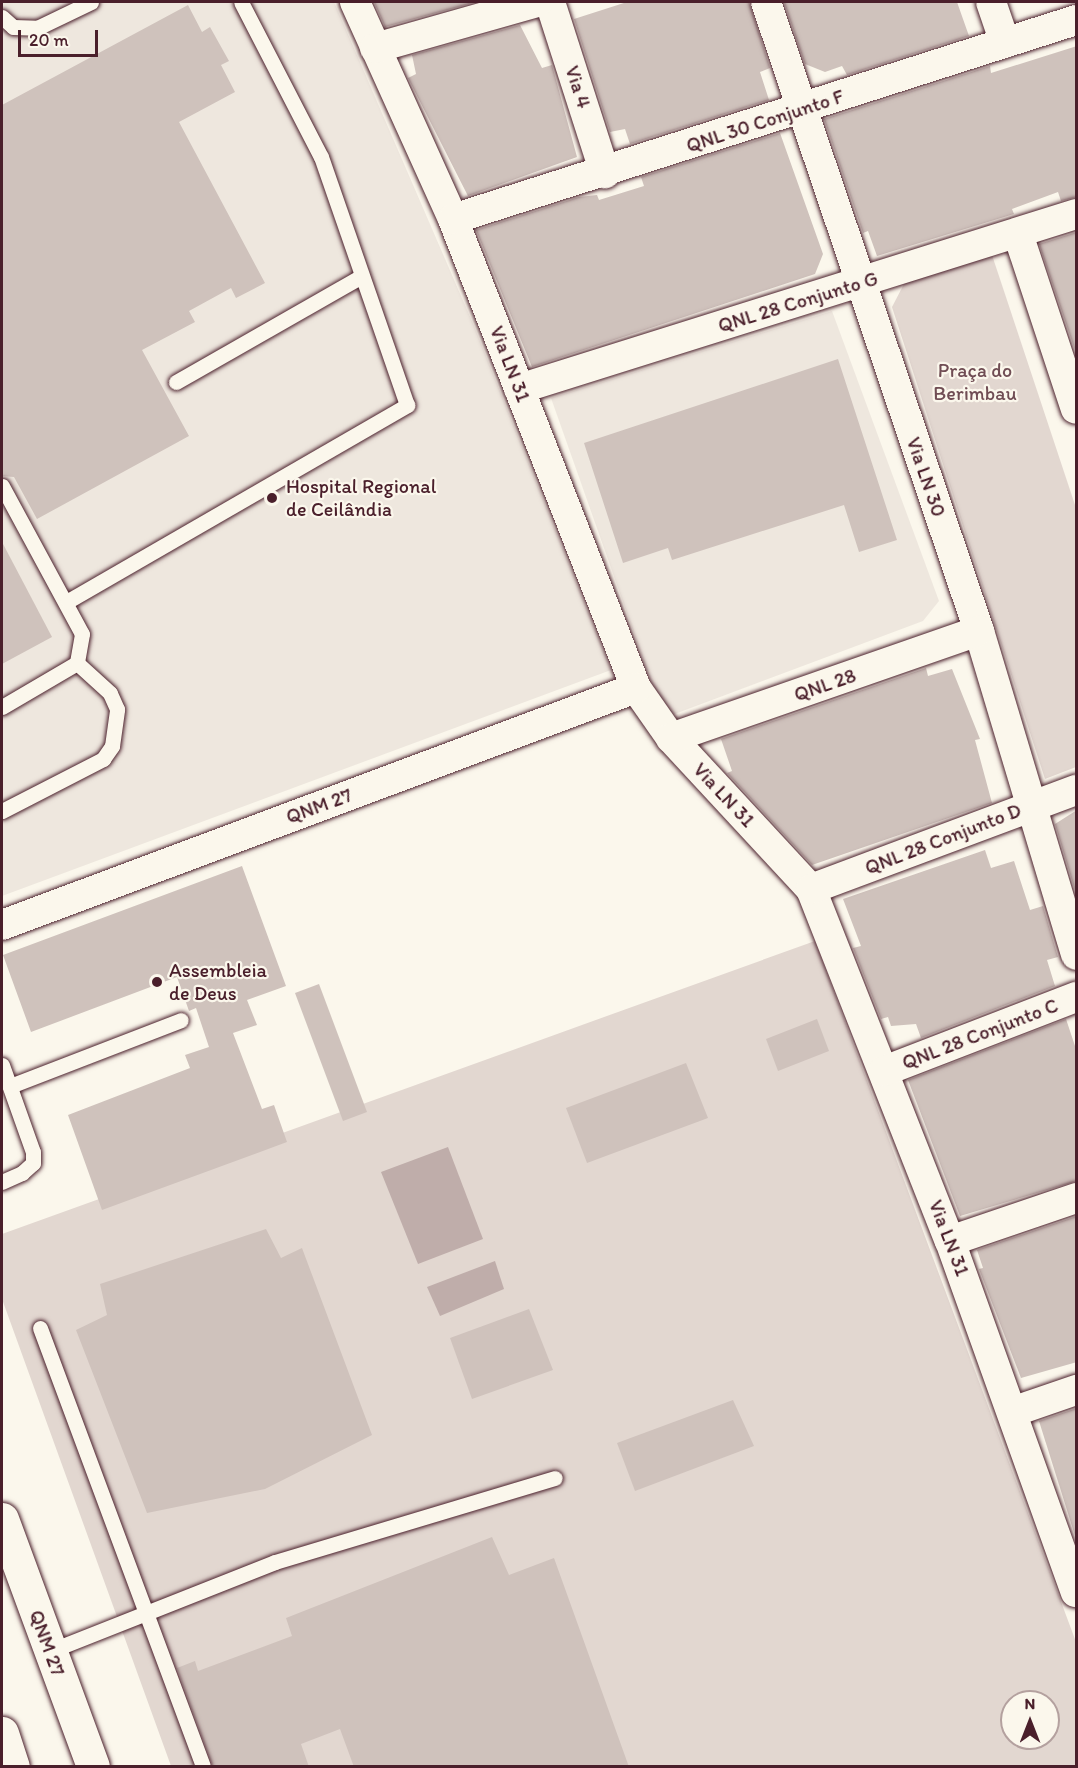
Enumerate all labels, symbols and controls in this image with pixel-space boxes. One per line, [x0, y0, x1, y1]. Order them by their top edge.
scale bar [21, 18, 100, 56]
text: 20 m [29, 29, 69, 51]
street label: Via 4 [560, 63, 596, 111]
street label: QNL 30 Conjunto F [683, 84, 847, 158]
street label: QNL 28 Conjunto G [715, 266, 881, 338]
street label: Via LN 31 [485, 323, 535, 405]
park label: Praça do Berimbau [933, 359, 1017, 406]
street label: Via LN 30 [901, 434, 951, 520]
place label: Hospital Regional de Ceilândia [286, 474, 436, 521]
marker: Hospital Regional de Ceilândia [263, 489, 281, 507]
street label: QNL 28 [791, 663, 859, 707]
street label: Via LN 31 [688, 758, 760, 832]
street label: QNM 27 [283, 783, 355, 829]
street label: QNL 28 Conjunto D [861, 798, 1025, 880]
place label: Assembleia de Deus [169, 958, 267, 1005]
marker: Assembleia de Deus [150, 975, 164, 989]
street label: QNL 28 Conjunto C [899, 993, 1061, 1075]
street label: Via LN 31 [924, 1197, 974, 1279]
street label: QNM 27 [24, 1607, 70, 1679]
north arrow [1000, 1690, 1060, 1750]
text: N [1025, 1694, 1035, 1713]

